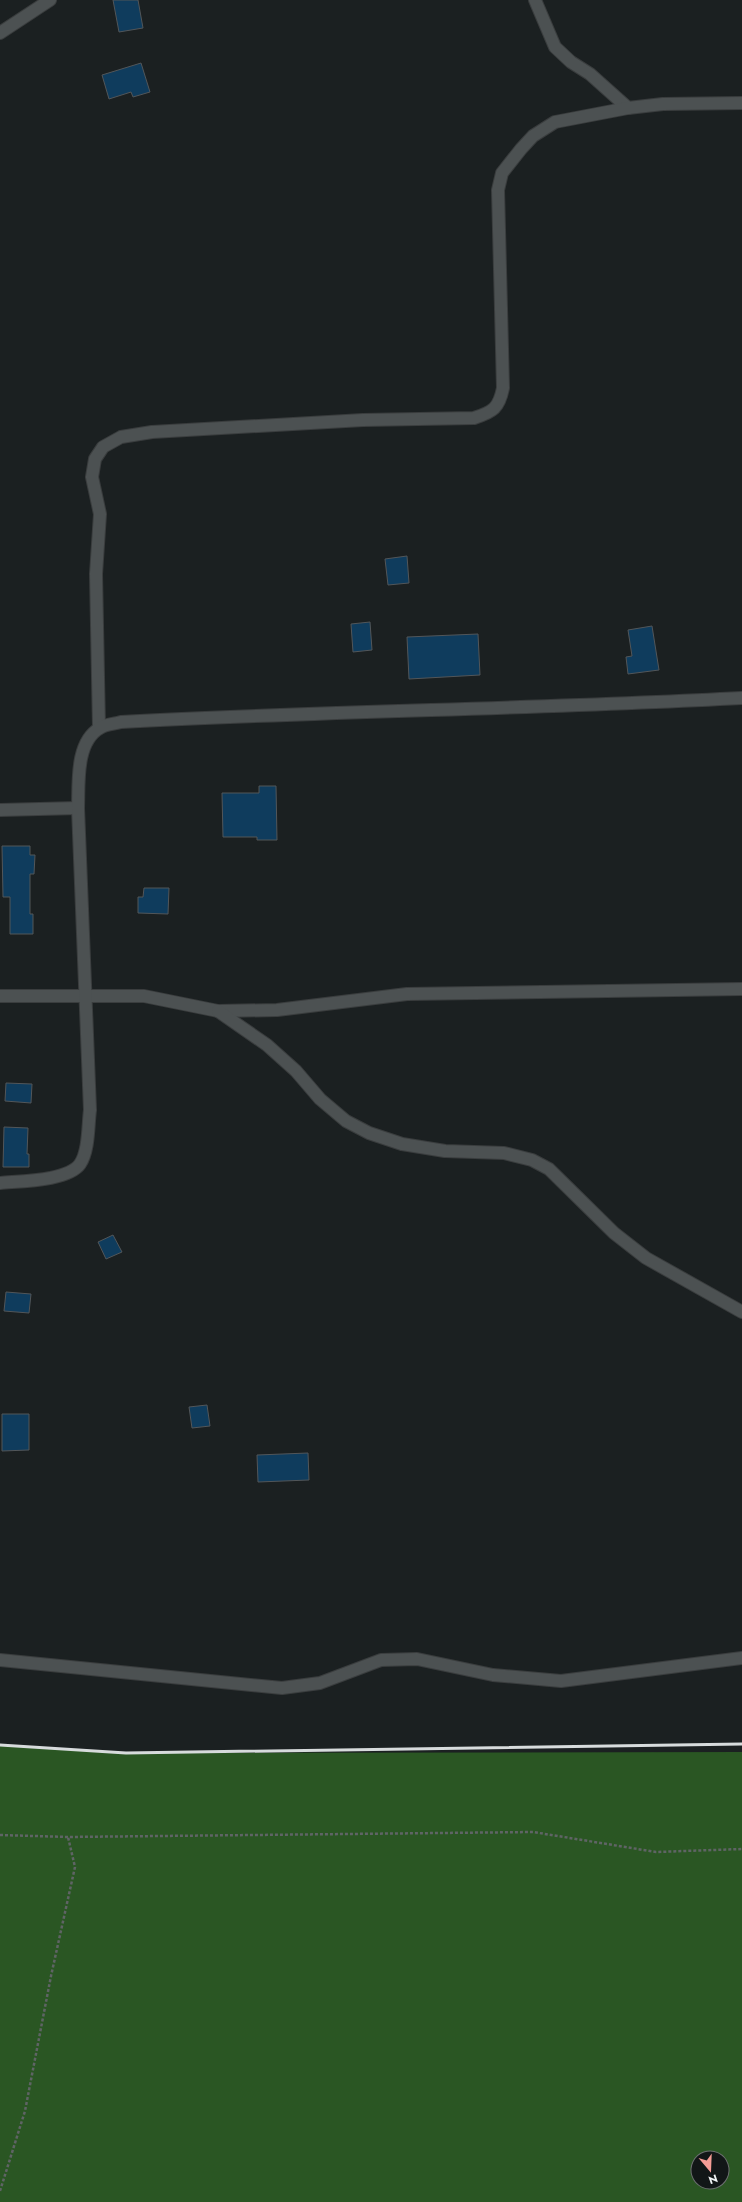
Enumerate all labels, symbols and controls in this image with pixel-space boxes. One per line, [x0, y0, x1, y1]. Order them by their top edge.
north arrow [690, 2150, 730, 2190]
text: N [707, 2170, 720, 2188]

